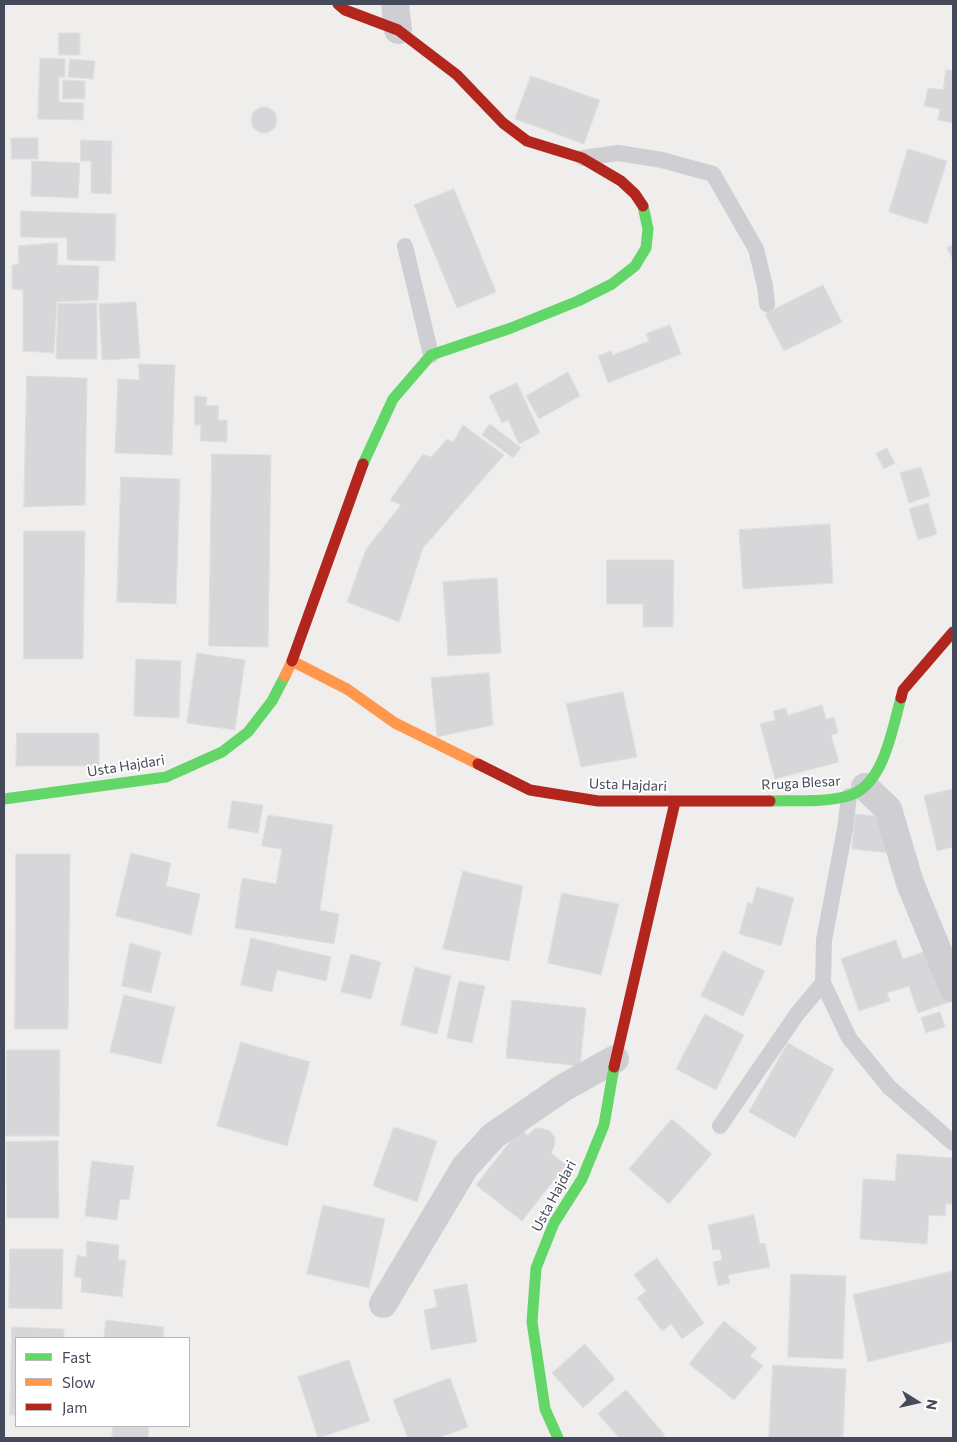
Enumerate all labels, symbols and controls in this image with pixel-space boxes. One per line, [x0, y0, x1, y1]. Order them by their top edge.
street label: Usta Hajdari [86, 752, 166, 780]
street label: Rruga Blesar [761, 773, 841, 793]
street label: Usta Hajdari [589, 775, 667, 795]
street label: Usta Hajdari [528, 1157, 580, 1235]
legend [15, 1337, 190, 1427]
text: Fast [62, 1348, 91, 1366]
text: Slow [62, 1373, 95, 1391]
north arrow [892, 1377, 942, 1427]
text: Jam [62, 1398, 87, 1416]
text: N [923, 1398, 942, 1411]

